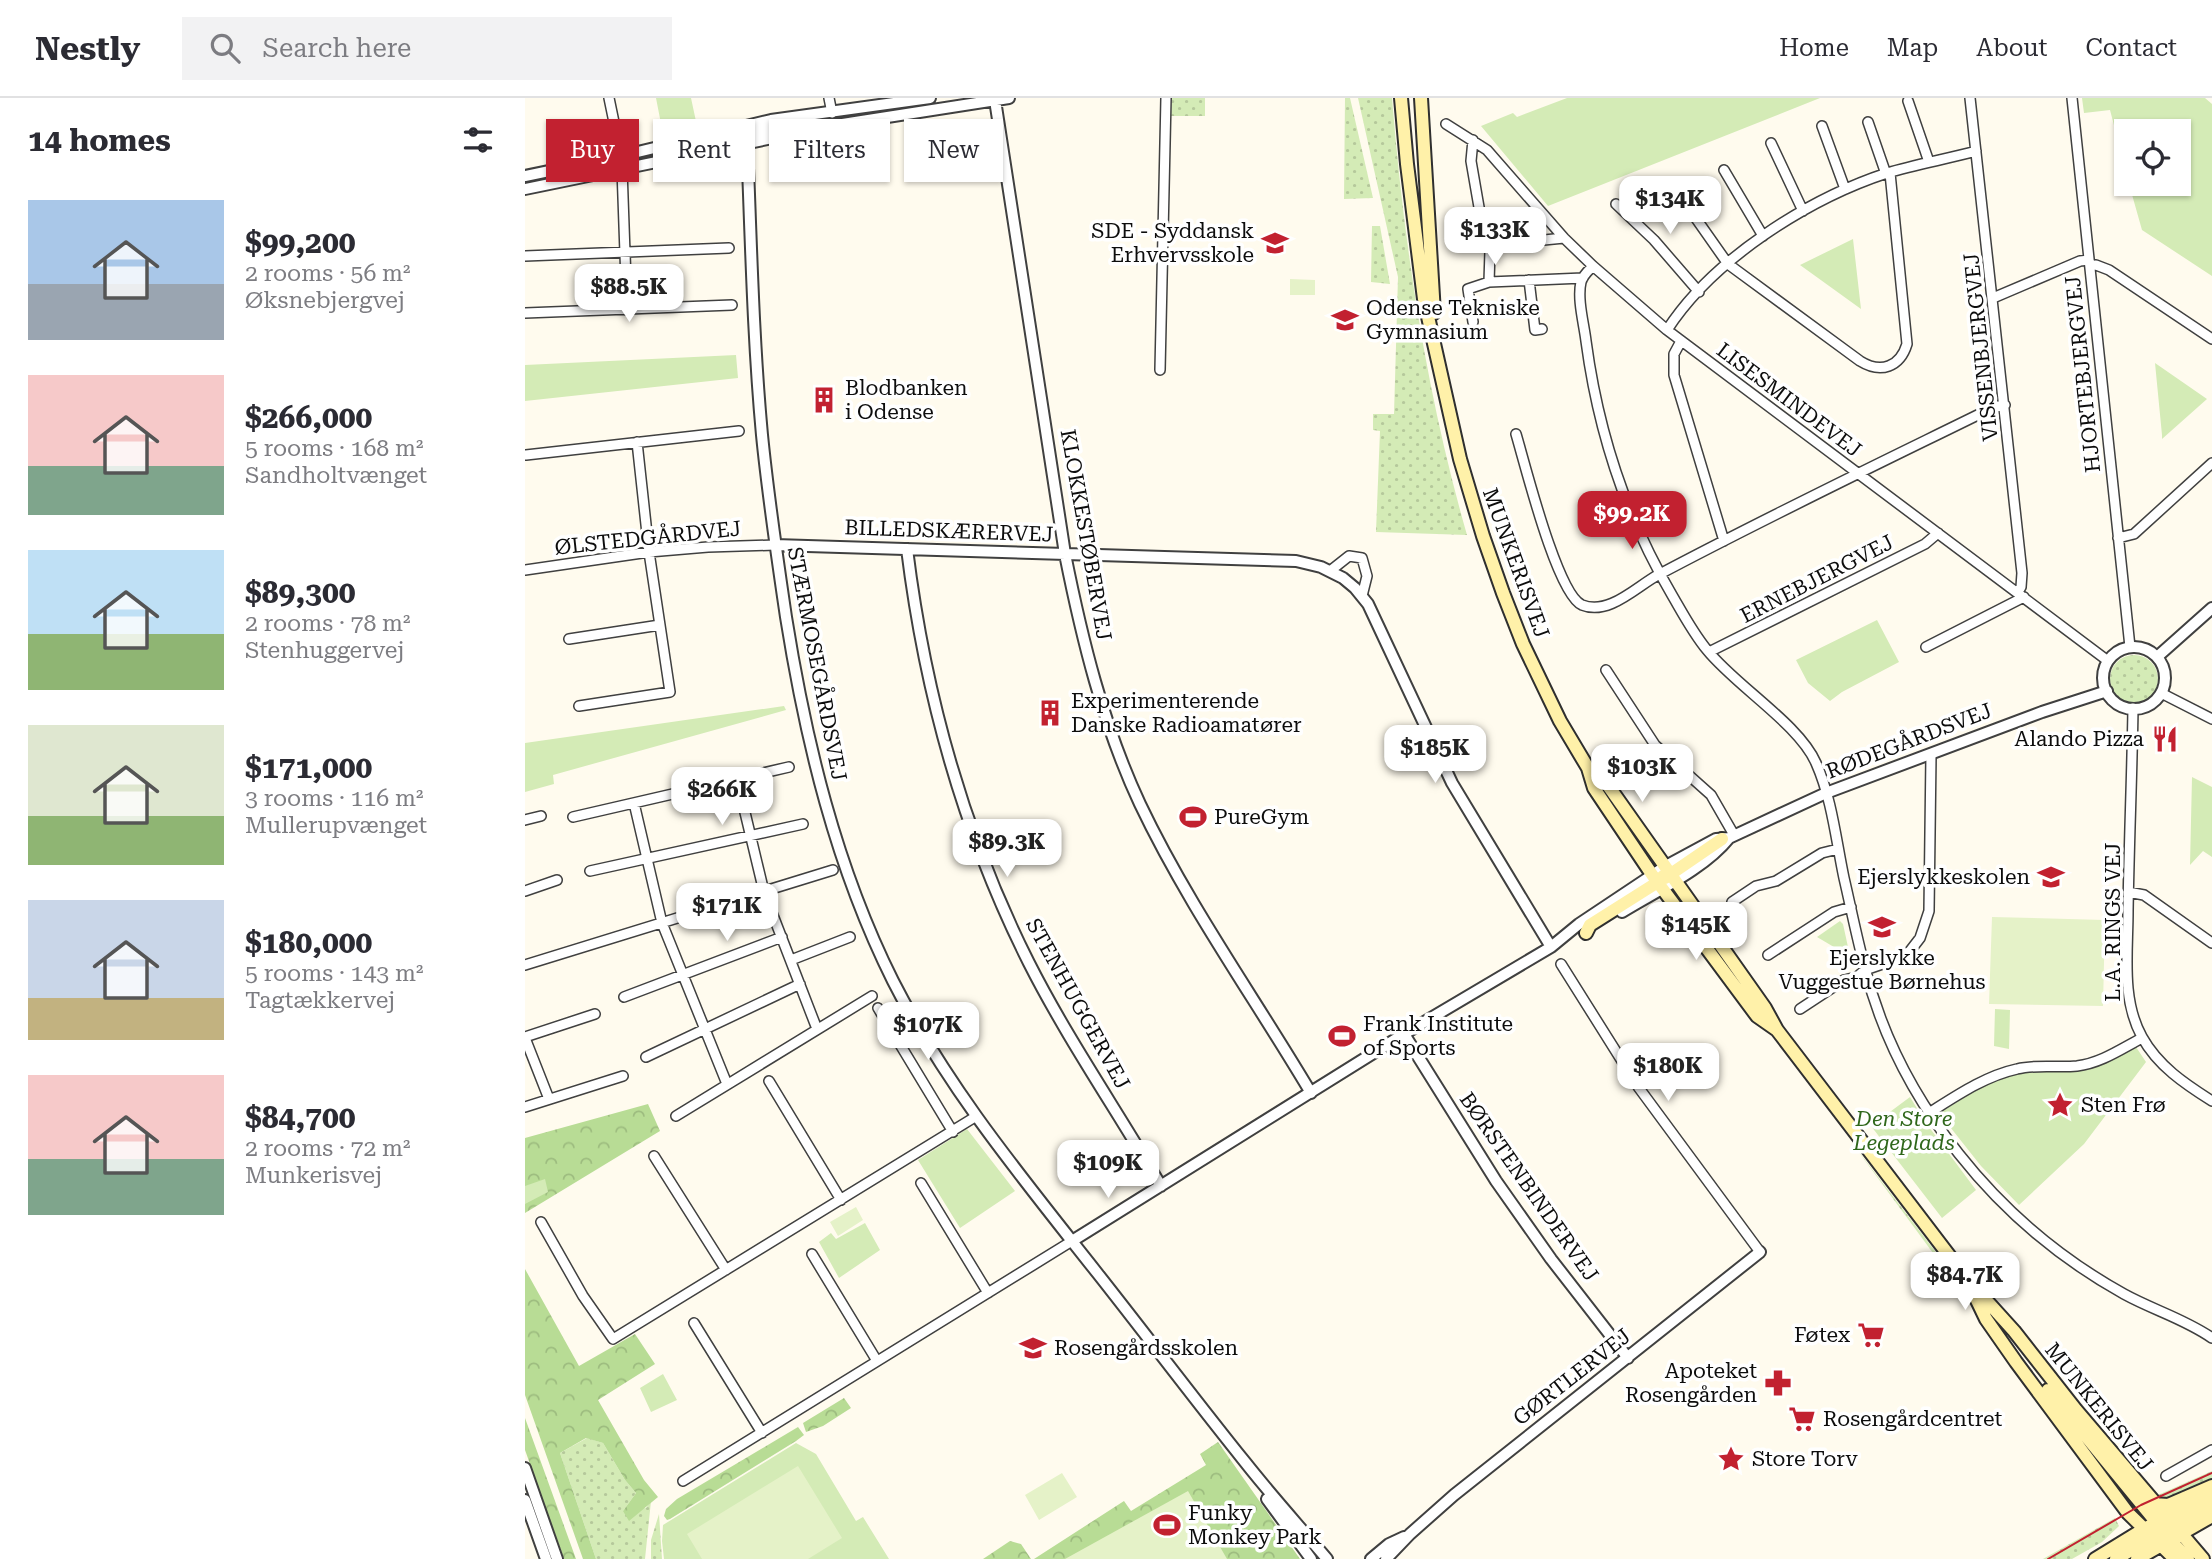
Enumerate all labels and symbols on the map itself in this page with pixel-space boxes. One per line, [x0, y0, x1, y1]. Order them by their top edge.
pin: $134K [1621, 176, 1719, 236]
pin: $133K [1446, 208, 1544, 267]
place label: SDE - Syddansk Erhvervsskole [1091, 219, 1254, 267]
school or university icon: SDE - Syddansk Erhvervsskole [1260, 228, 1290, 258]
street label: VISSENBJERGVEJ [1959, 252, 2003, 442]
pin: $88.5K [572, 264, 686, 324]
street label: HJORTEBJERGVEJ [2061, 274, 2105, 474]
place label: Odense Tekniske Gymnasium [1366, 296, 1540, 344]
school or university icon: Odense Tekniske Gymnasium [1330, 305, 1360, 335]
street label: LISESMINDEVEJ [1712, 338, 1866, 462]
place label: Blodbanken i Odense [845, 376, 968, 424]
building icon: Blodbanken i Odense [809, 385, 839, 415]
street label: KLOKKESTØBERVEJ [1056, 428, 1116, 642]
street label: MUNKERISVEJ [1478, 485, 1554, 641]
pin: $99.2K [1575, 491, 1689, 551]
street label: ØLSTEDGÅRDVEJ [553, 515, 743, 560]
street label: BILLEDSKÆRERVEJ [844, 515, 1054, 547]
street label: ERNEBJERGVEJ [1736, 530, 1898, 628]
street label: STÆRMOSEGÅRDSVEJ [783, 545, 852, 783]
place label: Experimenterende Danske Radioamatører [1071, 689, 1302, 737]
street label: RØDEGÅRDSVEJ [1822, 697, 1995, 784]
building icon: Experimenterende Danske Radioamatører [1035, 698, 1065, 728]
restaurant icon: Alando Pizza [2150, 724, 2180, 754]
pin: $185K [1386, 726, 1484, 785]
place label: Alando Pizza [2014, 727, 2145, 751]
pin: $103K [1593, 744, 1691, 804]
pin: $266K [673, 768, 771, 827]
sports icon: PureGym [1178, 802, 1208, 832]
place label: PureGym [1214, 805, 1309, 829]
pin: $89.3K [950, 820, 1064, 879]
street label: L.A. RINGS VEJ [2101, 842, 2125, 1002]
school or university icon: Ejerslykkeskolen [2036, 862, 2066, 892]
place label: Ejerslykkeskolen [1857, 865, 2030, 889]
pin: $171K [678, 884, 776, 943]
pin: $145K [1647, 902, 1745, 962]
school or university icon: Ejerslykke Vuggestue Børnehus [1867, 912, 1897, 942]
street label: STENHUGGERVEJ [1021, 914, 1135, 1094]
place label: Ejerslykke Vuggestue Børnehus [1778, 946, 1986, 994]
pin: $107K [879, 1002, 977, 1062]
place label: Frank Institute of Sports [1363, 1012, 1513, 1060]
sports icon: Frank Institute of Sports [1327, 1021, 1357, 1051]
pin: $180K [1619, 1044, 1717, 1103]
street label: BØRSTENBINDERVEJ [1455, 1088, 1603, 1286]
place icon: Sten Frø [2045, 1090, 2075, 1120]
place label: Sten Frø [2081, 1093, 2166, 1117]
park label: Den Store Legeplads [1852, 1107, 1955, 1155]
pin: $109K [1059, 1140, 1157, 1200]
pin: $84.7K [1908, 1252, 2022, 1312]
supermarket icon: Føtex [1856, 1320, 1886, 1350]
place label: Føtex [1794, 1323, 1850, 1347]
street label: GØRTLERVEJ [1509, 1324, 1635, 1430]
school or university icon: Rosengårdsskolen [1018, 1333, 1048, 1363]
place label: Rosengårdsskolen [1054, 1336, 1238, 1360]
street label: MUNKERISVEJ [2040, 1338, 2158, 1476]
place label: Apoteket Rosengården [1625, 1359, 1757, 1407]
pharmacy icon: Apoteket Rosengården [1763, 1368, 1793, 1398]
supermarket icon: Rosengårdcentret [1787, 1404, 1817, 1434]
place label: Rosengårdcentret [1823, 1407, 2003, 1431]
place icon: Store Torv [1716, 1444, 1746, 1474]
place label: Store Torv [1752, 1447, 1858, 1471]
place label: Funky Monkey Park [1188, 1501, 1322, 1549]
sports icon: Funky Monkey Park [1152, 1510, 1182, 1540]

